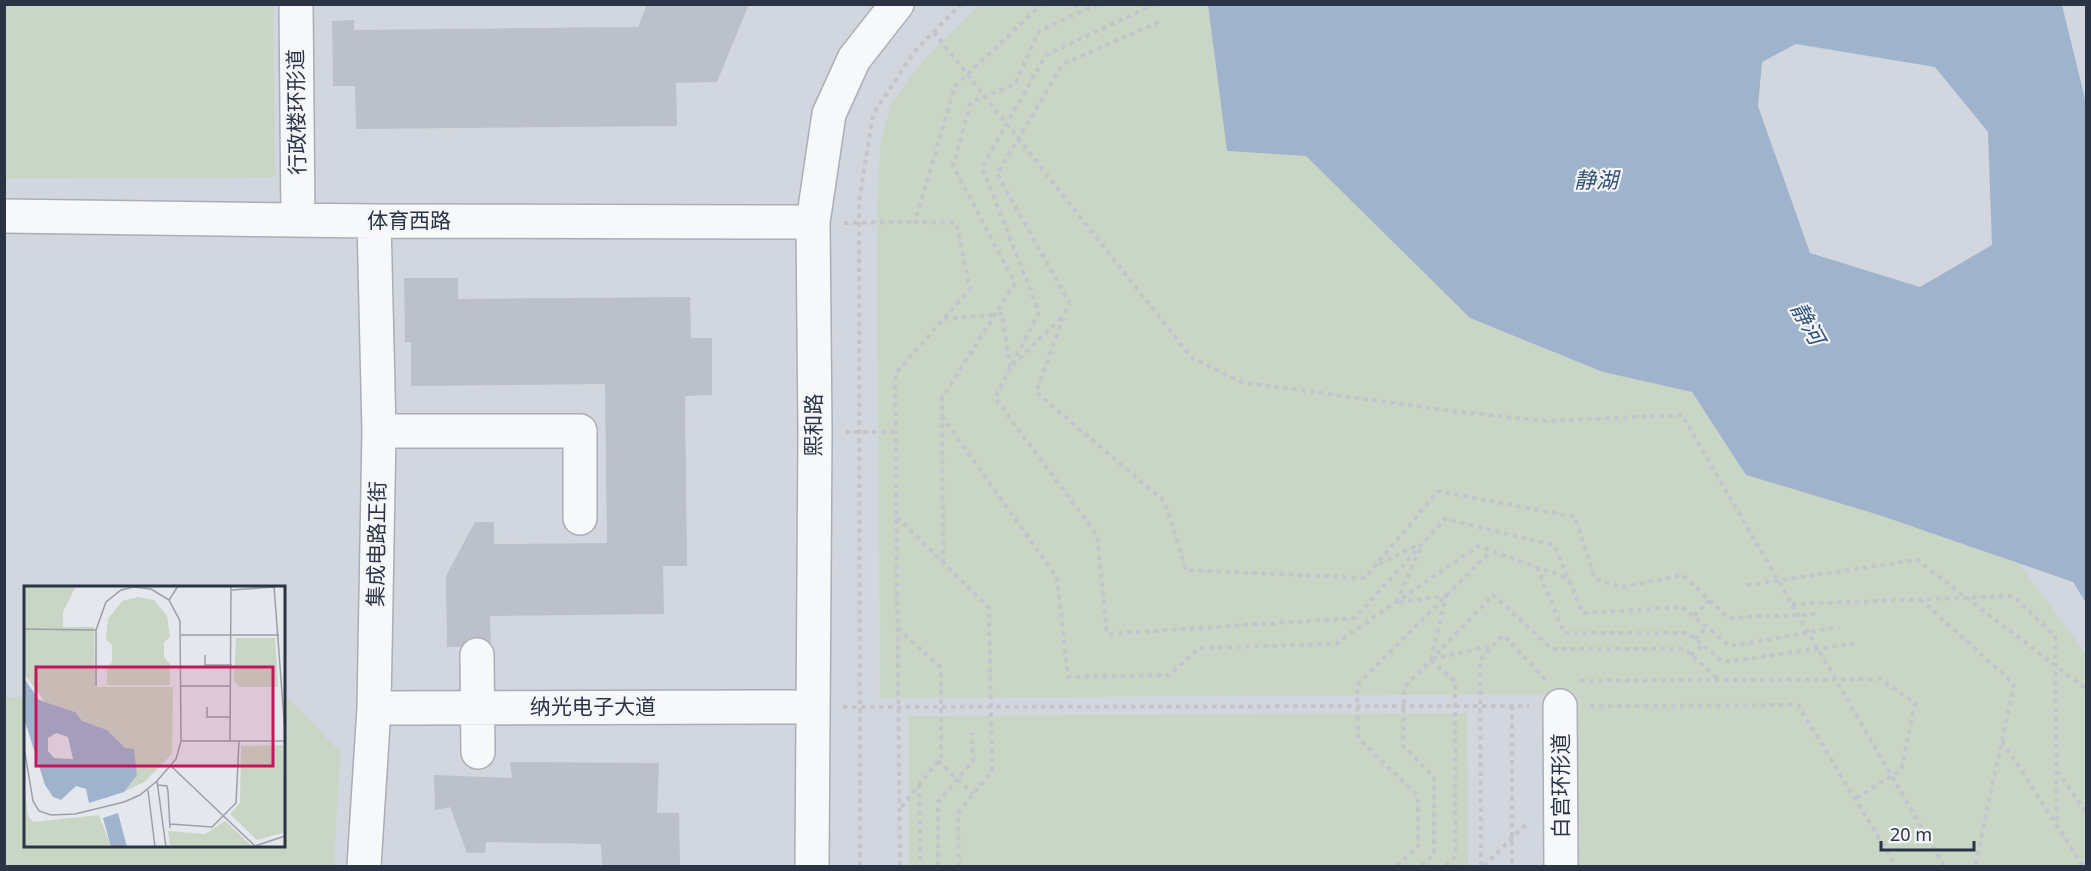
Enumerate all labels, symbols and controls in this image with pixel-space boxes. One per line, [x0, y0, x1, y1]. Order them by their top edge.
street label: 行政楼环形道 [281, 49, 311, 175]
water label: 静湖 [1574, 164, 1621, 194]
street label: 体育西路 [367, 206, 451, 234]
water label: 静河 [1785, 296, 1835, 353]
street label: 熙和路 [799, 394, 827, 457]
street label: 集成电路正街 [361, 481, 391, 607]
inset map [24, 586, 285, 847]
street label: 纳光电子大道 [530, 692, 656, 720]
street label: 白宫环形道 [1546, 734, 1574, 839]
scale bar [1881, 814, 1974, 852]
text: 20 m [1890, 822, 1932, 846]

